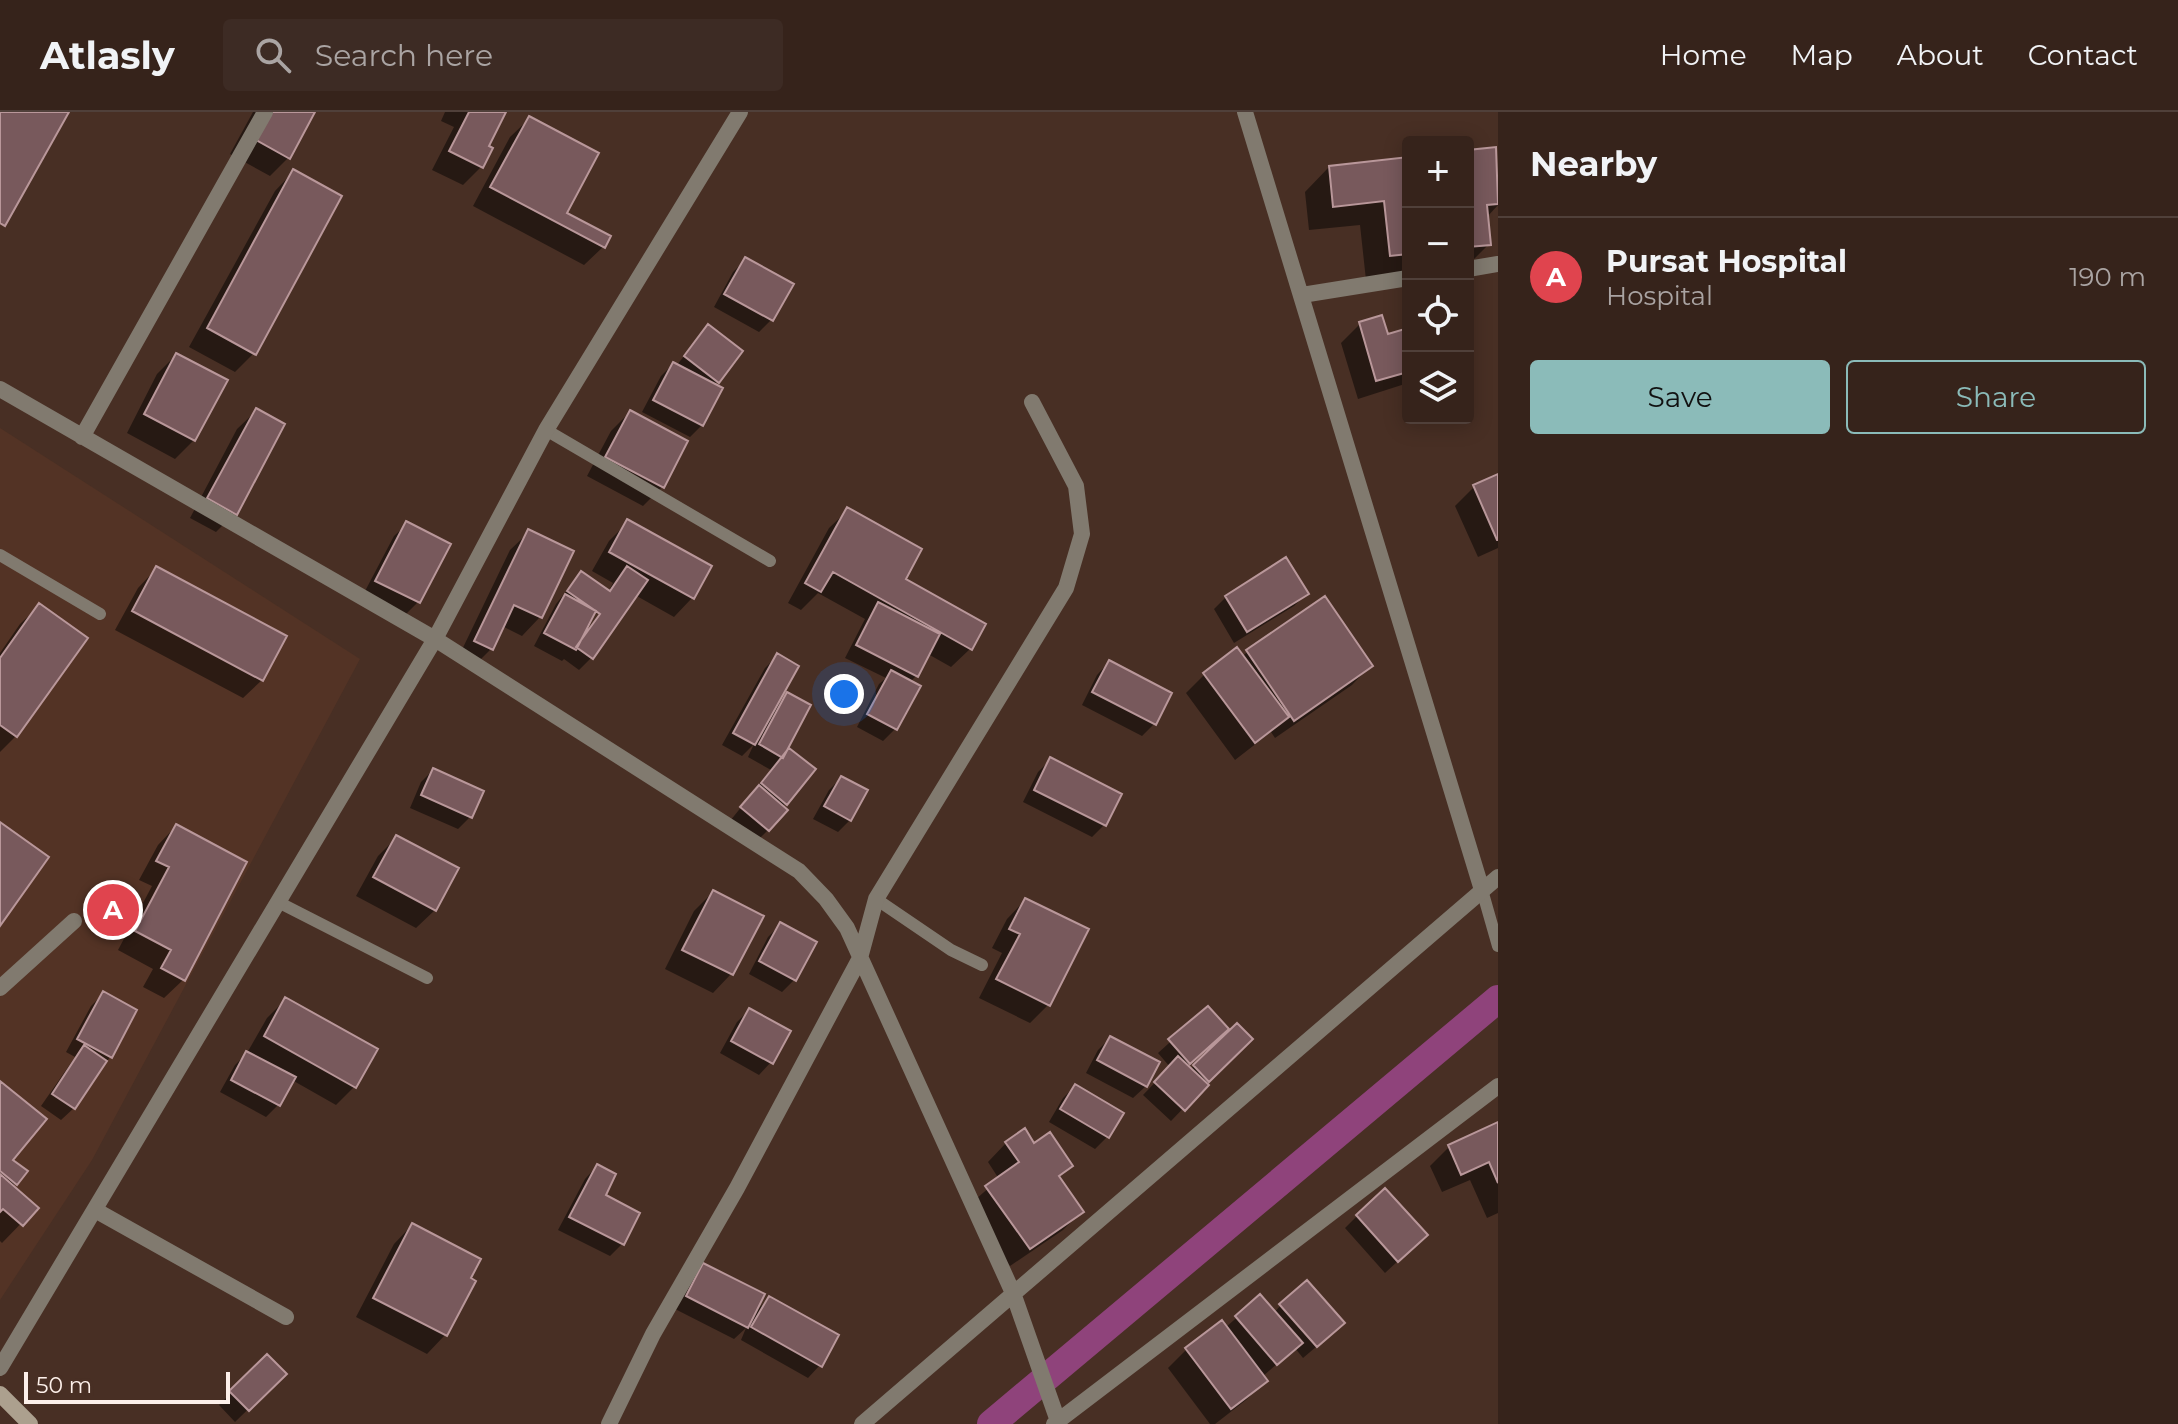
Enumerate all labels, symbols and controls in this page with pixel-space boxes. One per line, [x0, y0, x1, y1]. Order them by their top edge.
search box [223, 19, 783, 91]
text: Atlasly [40, 32, 175, 79]
icon: search [251, 33, 295, 77]
text: Search here [315, 37, 493, 74]
text: Home [1660, 38, 1747, 72]
text: Map [1791, 38, 1853, 72]
text: About [1897, 38, 1984, 72]
text: Contact [2028, 38, 2138, 72]
map controls [1402, 136, 1474, 424]
button: + [1402, 136, 1474, 208]
text: Nearby [1530, 143, 1657, 185]
button: − [1402, 208, 1474, 280]
text: Pursat Hospital [1606, 243, 1847, 280]
text: A [1546, 261, 1566, 293]
text: 190 m [2069, 261, 2146, 293]
button: locate [1402, 280, 1474, 352]
text: Hospital [1606, 280, 1713, 312]
button: layers [1402, 352, 1474, 424]
button: Save [1530, 360, 1830, 434]
button: Share [1846, 360, 2146, 434]
your location [824, 674, 864, 714]
pin: A [87, 880, 139, 940]
scale bar [24, 1368, 230, 1404]
text: 50 m [36, 1372, 92, 1399]

